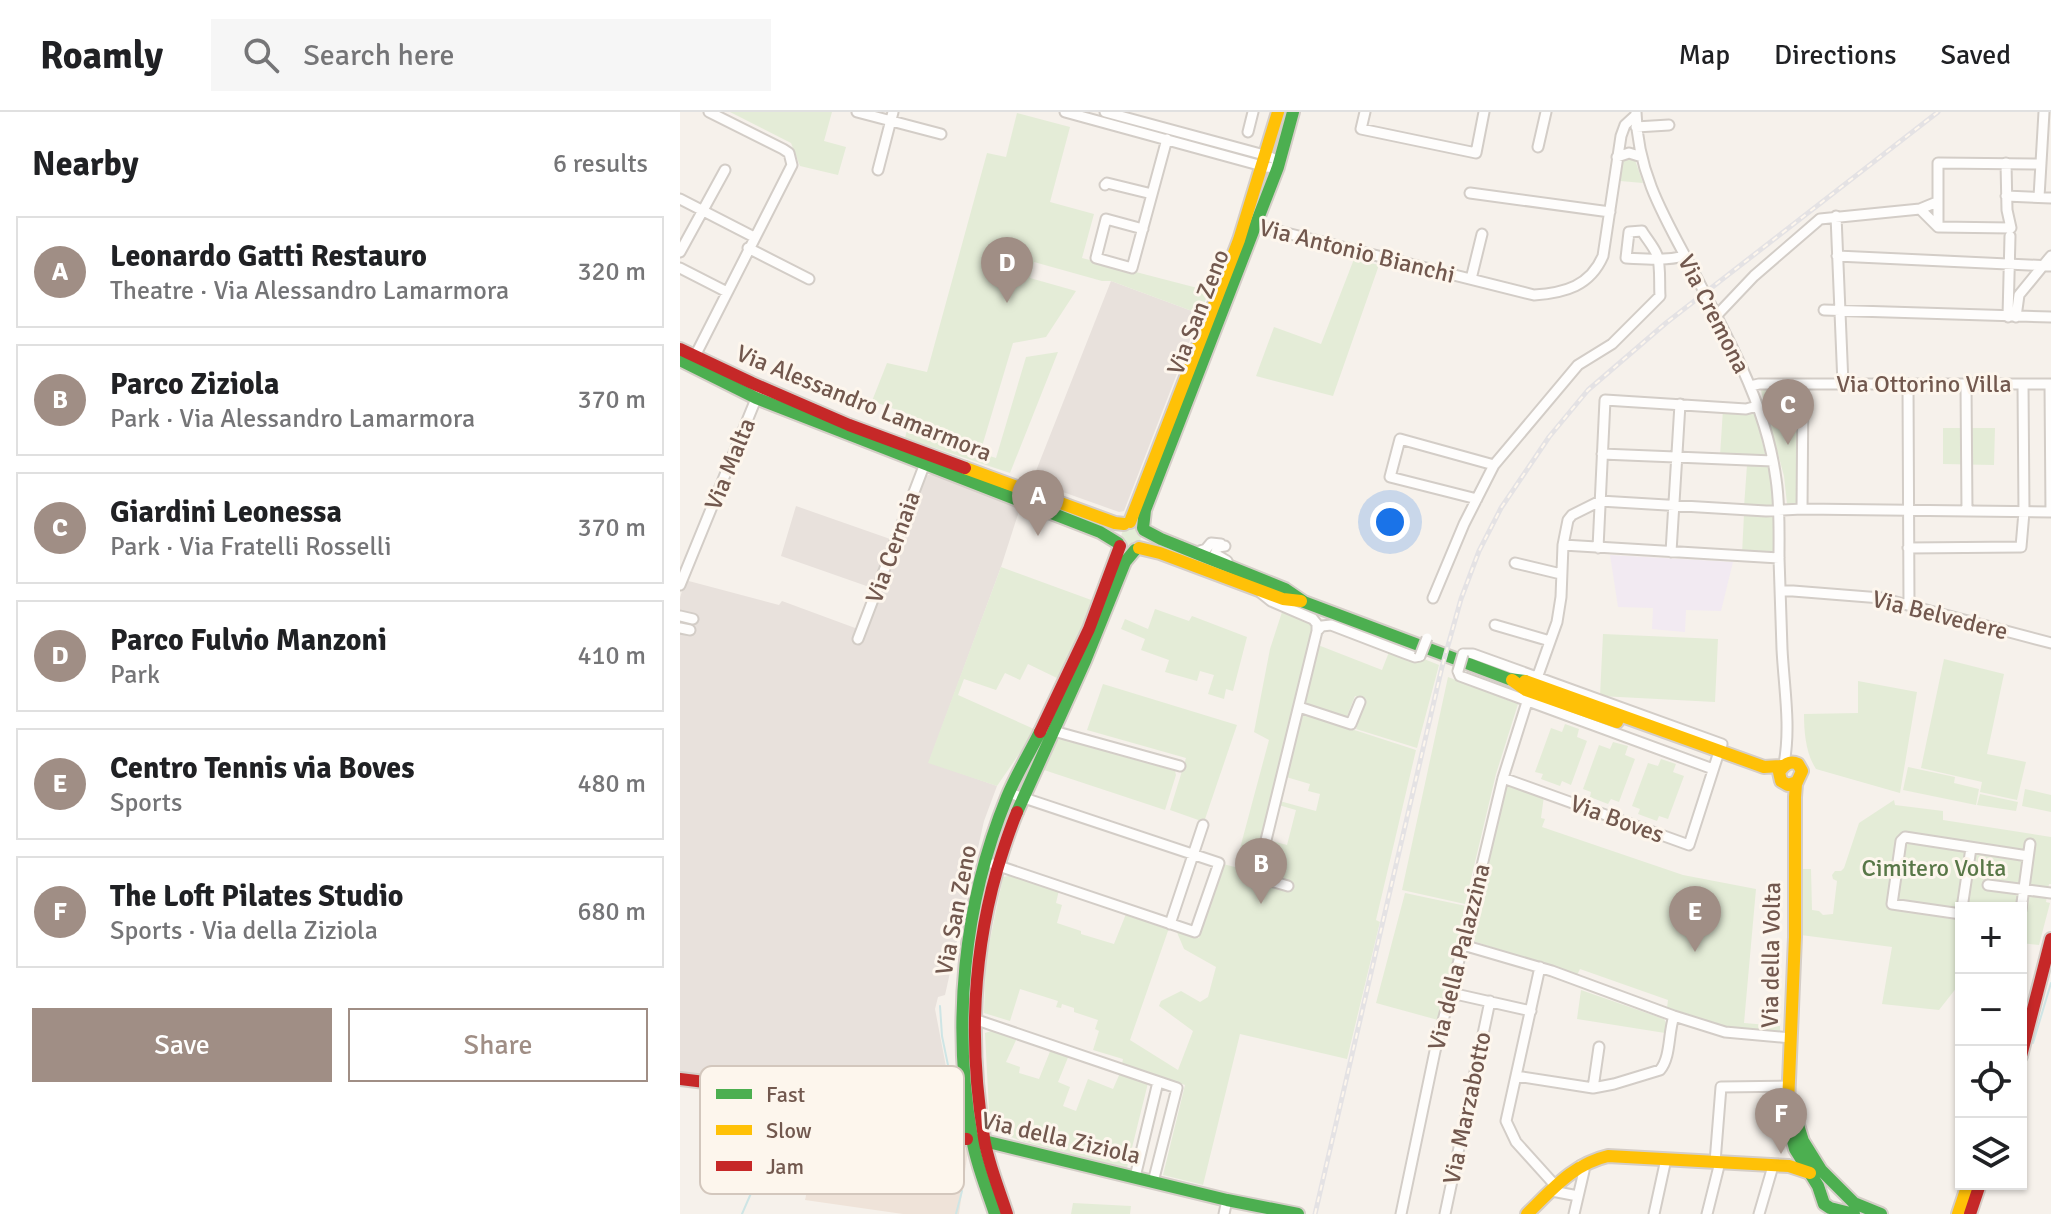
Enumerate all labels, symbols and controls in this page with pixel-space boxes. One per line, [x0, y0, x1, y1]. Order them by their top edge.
search box [211, 19, 771, 91]
text: Roamly [40, 32, 163, 79]
icon: search [239, 33, 283, 77]
text: Search here [303, 37, 454, 74]
text: Map [1678, 38, 1730, 72]
text: Directions [1774, 38, 1896, 72]
text: Saved [1940, 38, 2011, 72]
text: Nearby [32, 143, 139, 185]
text: 6 results [553, 148, 648, 180]
street label: Via Antonio Bianchi [1256, 212, 1458, 290]
pin: D [981, 237, 1033, 303]
text: Leonardo Gatti Restauro [110, 238, 427, 275]
street label: Via San Zeno [1160, 245, 1236, 379]
street label: Via Cremona [1671, 249, 1757, 379]
text: A [52, 256, 68, 288]
text: 320 m [577, 256, 646, 288]
text: Theatre · Via Alessandro Lamarmora [110, 275, 509, 307]
street label: Via Alessandro Lamarmora [732, 338, 996, 468]
text: Parco Ziziola [110, 366, 279, 403]
street label: Via Ottorino Villa [1836, 369, 2012, 399]
pin: C [1762, 379, 1814, 445]
text: B [52, 384, 68, 416]
text: 370 m [577, 384, 646, 416]
text: Park · Via Alessandro Lamarmora [110, 403, 475, 435]
street label: Via Malta [698, 414, 762, 514]
pin: A [1012, 470, 1064, 536]
street label: Via Cernaia [859, 487, 927, 607]
text: Giardini Leonessa [110, 494, 342, 531]
your location [1370, 502, 1410, 542]
text: C [52, 512, 68, 544]
text: 370 m [577, 512, 646, 544]
text: Park · Via Fratelli Rosselli [110, 531, 391, 563]
street label: Via Belvedere [1869, 584, 2011, 646]
text: Parco Fulvio Manzoni [110, 622, 387, 659]
text: D [51, 640, 69, 672]
text: 410 m [577, 640, 646, 672]
text: Park [110, 659, 160, 691]
text: Centro Tennis via Boves [110, 750, 414, 787]
text: E [53, 768, 67, 800]
text: 480 m [577, 768, 646, 800]
text: Sports [110, 787, 182, 819]
street label: Via Boves [1566, 788, 1668, 850]
pin: B [1235, 838, 1287, 904]
street label: Via San Zeno [929, 842, 983, 978]
park label: Cimitero Volta [1861, 853, 2007, 883]
street label: Via della Palazzina [1421, 860, 1497, 1054]
text: The Loft Pilates Studio [110, 878, 404, 915]
street label: Via della Volta [1755, 882, 1787, 1028]
pin: E [1669, 886, 1721, 952]
text: F [53, 896, 67, 928]
text: 680 m [577, 896, 646, 928]
map controls [1955, 902, 2027, 1190]
button: + [1955, 902, 2027, 974]
text: Sports · Via della Ziziola [110, 915, 378, 947]
button: − [1955, 974, 2027, 1046]
button: Save [32, 1008, 332, 1082]
button: Share [348, 1008, 648, 1082]
street label: Via Marzabotto [1436, 1029, 1498, 1187]
button: locate [1955, 1046, 2027, 1118]
legend [700, 1066, 964, 1194]
text: Fast [766, 1081, 806, 1108]
pin: F [1755, 1088, 1807, 1154]
street label: Via della Ziziola [978, 1105, 1144, 1171]
text: Slow [766, 1117, 812, 1144]
button: layers [1955, 1118, 2027, 1190]
text: Jam [766, 1153, 804, 1180]

